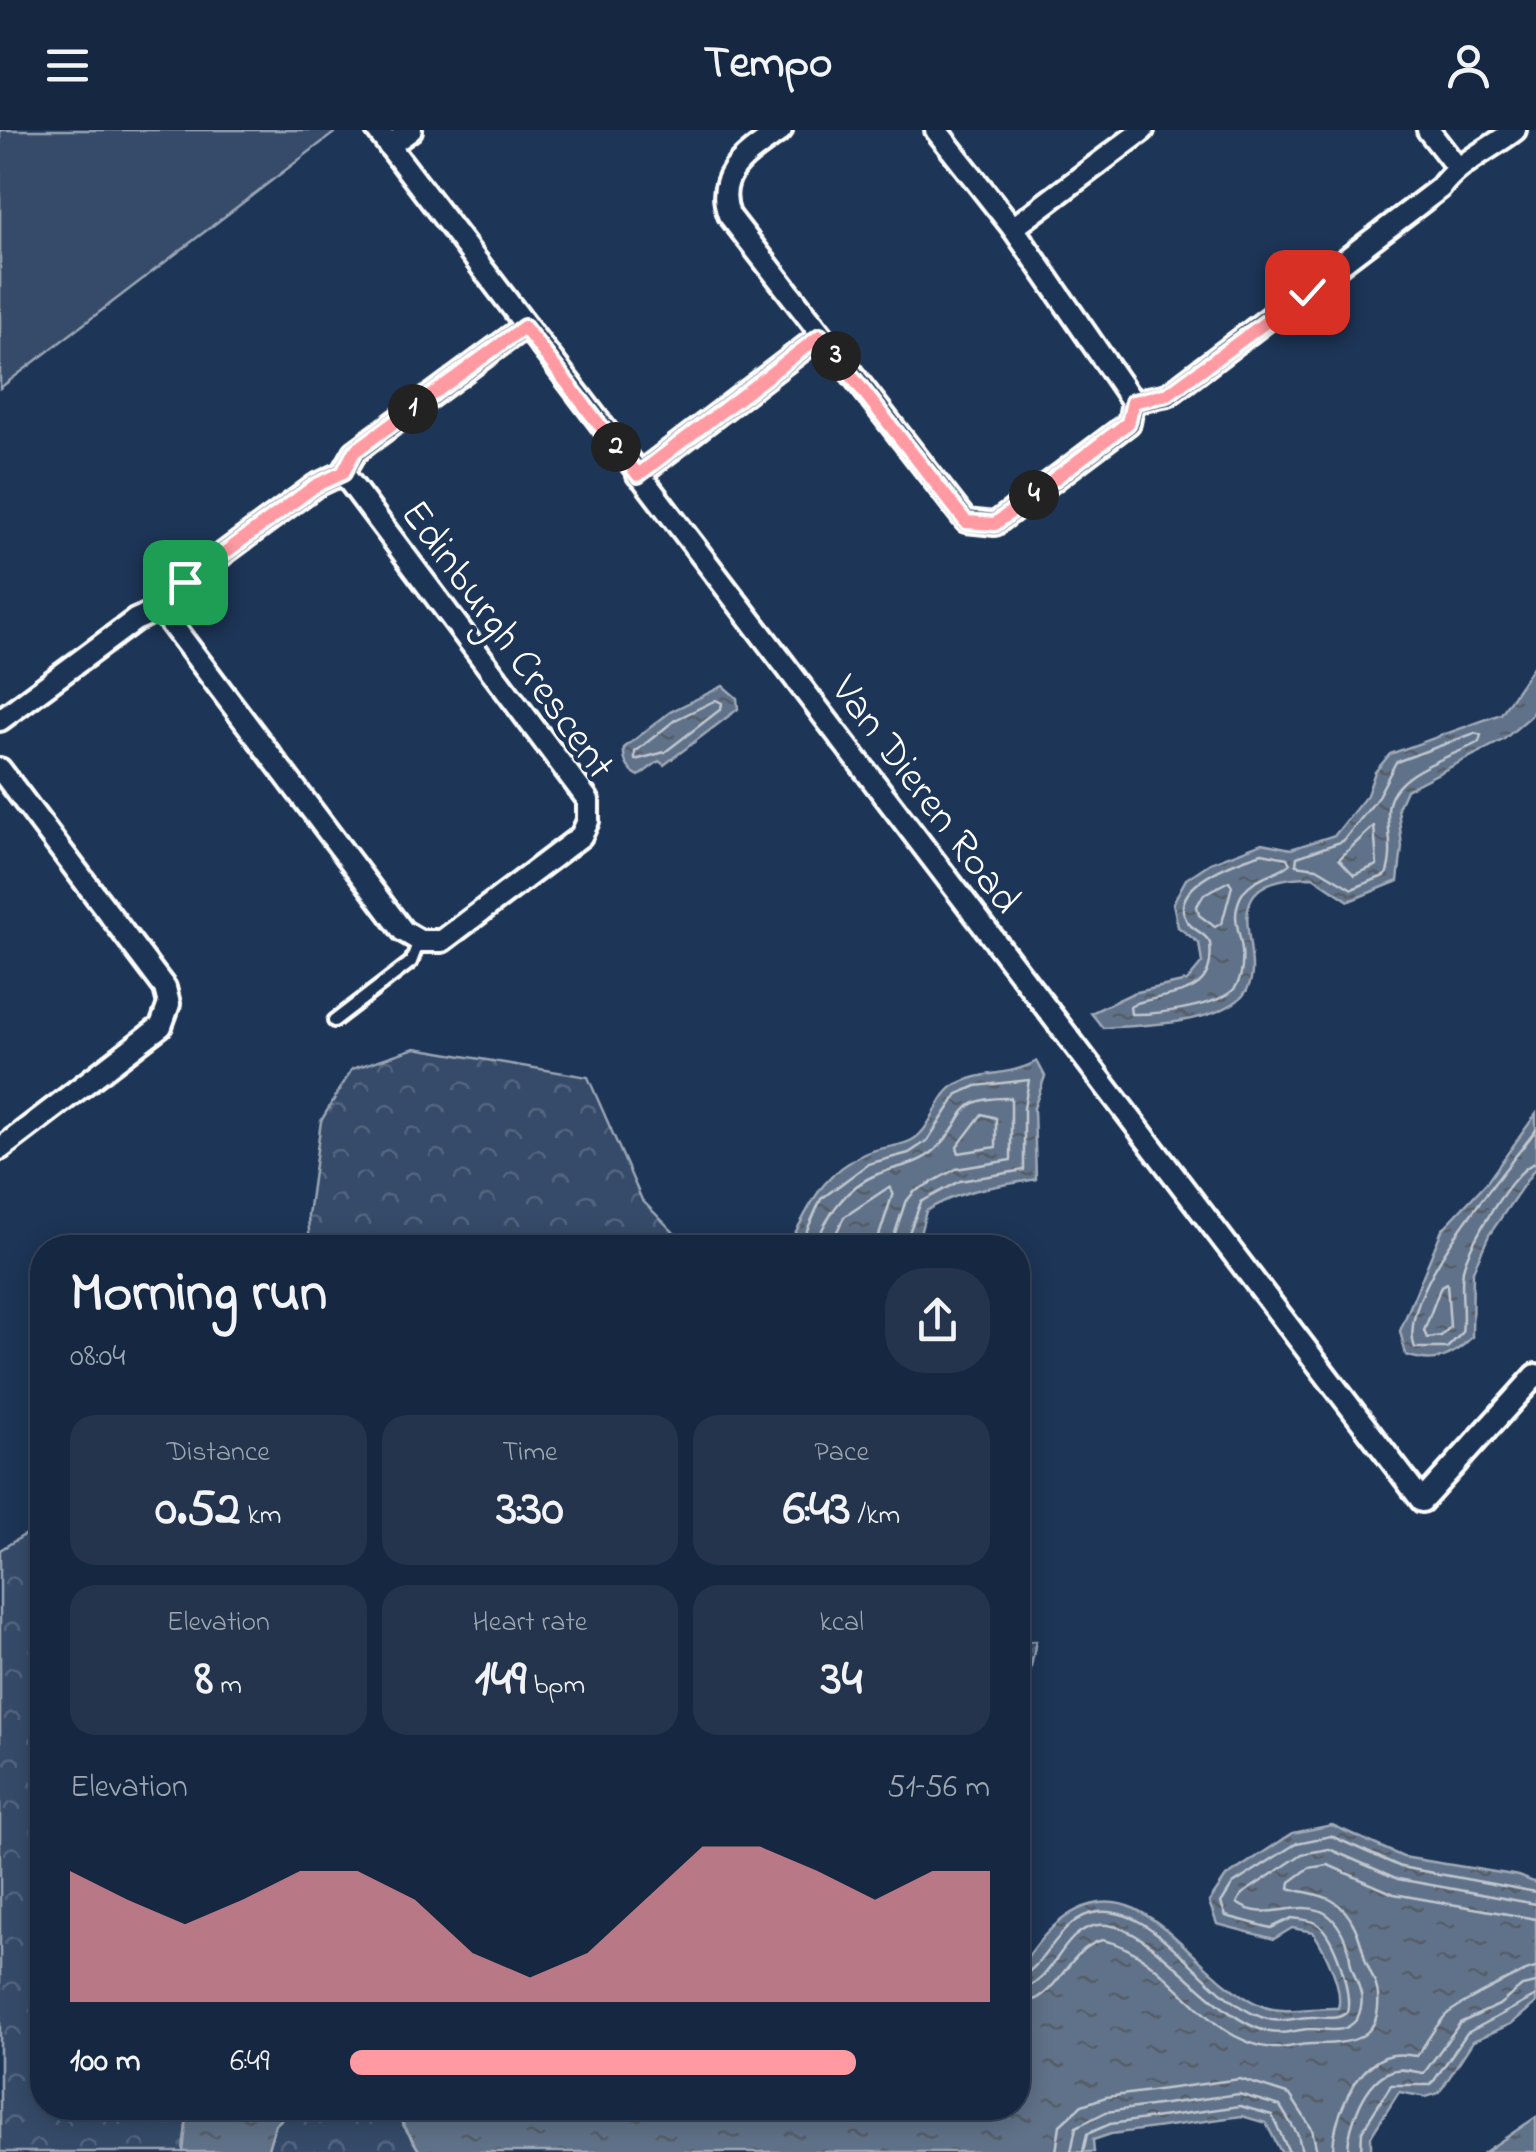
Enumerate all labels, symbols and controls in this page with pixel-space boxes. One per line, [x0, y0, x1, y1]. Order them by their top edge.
text: Tempo [704, 32, 832, 98]
icon: menu [40, 38, 95, 93]
icon: person [1441, 38, 1496, 93]
pin [1265, 250, 1350, 335]
icon: check [1280, 265, 1335, 320]
pin: 3 [811, 331, 861, 381]
text: 3 [830, 335, 842, 376]
pin: 1 [388, 384, 438, 434]
text: 1 [409, 388, 417, 429]
pin: 2 [591, 422, 641, 472]
text: 2 [609, 426, 623, 467]
pin: 4 [1009, 470, 1059, 520]
text: 4 [1028, 474, 1040, 515]
street label: Edinburgh Crescent [384, 488, 629, 793]
pin [143, 540, 228, 625]
icon: arrive [158, 555, 213, 610]
street label: Van Dieren Road [814, 663, 1035, 928]
text: Morning run [70, 1256, 327, 1336]
button: share [885, 1268, 990, 1373]
text: 08:04 [70, 1334, 126, 1381]
text: Distance [167, 1433, 270, 1474]
text: Time [502, 1433, 558, 1474]
text: Pace [814, 1433, 869, 1474]
text: 0.52 [155, 1474, 240, 1547]
text: 3:30 [496, 1474, 564, 1547]
text: 6:43 [783, 1474, 851, 1547]
text: km [240, 1496, 281, 1537]
text: /km [851, 1496, 900, 1537]
text: Elevation [167, 1603, 270, 1644]
text: Heart rate [473, 1603, 587, 1644]
text: kcal [819, 1603, 864, 1644]
text: 8 [195, 1644, 213, 1717]
text: 149 [475, 1644, 526, 1717]
text: 34 [821, 1644, 862, 1717]
text: m [213, 1666, 242, 1707]
text: bpm [526, 1666, 585, 1707]
text: Elevation [70, 1765, 188, 1812]
text: 51–56 m [887, 1765, 990, 1812]
text: 100 m [70, 2039, 141, 2086]
text: 6:49 [230, 2039, 270, 2086]

